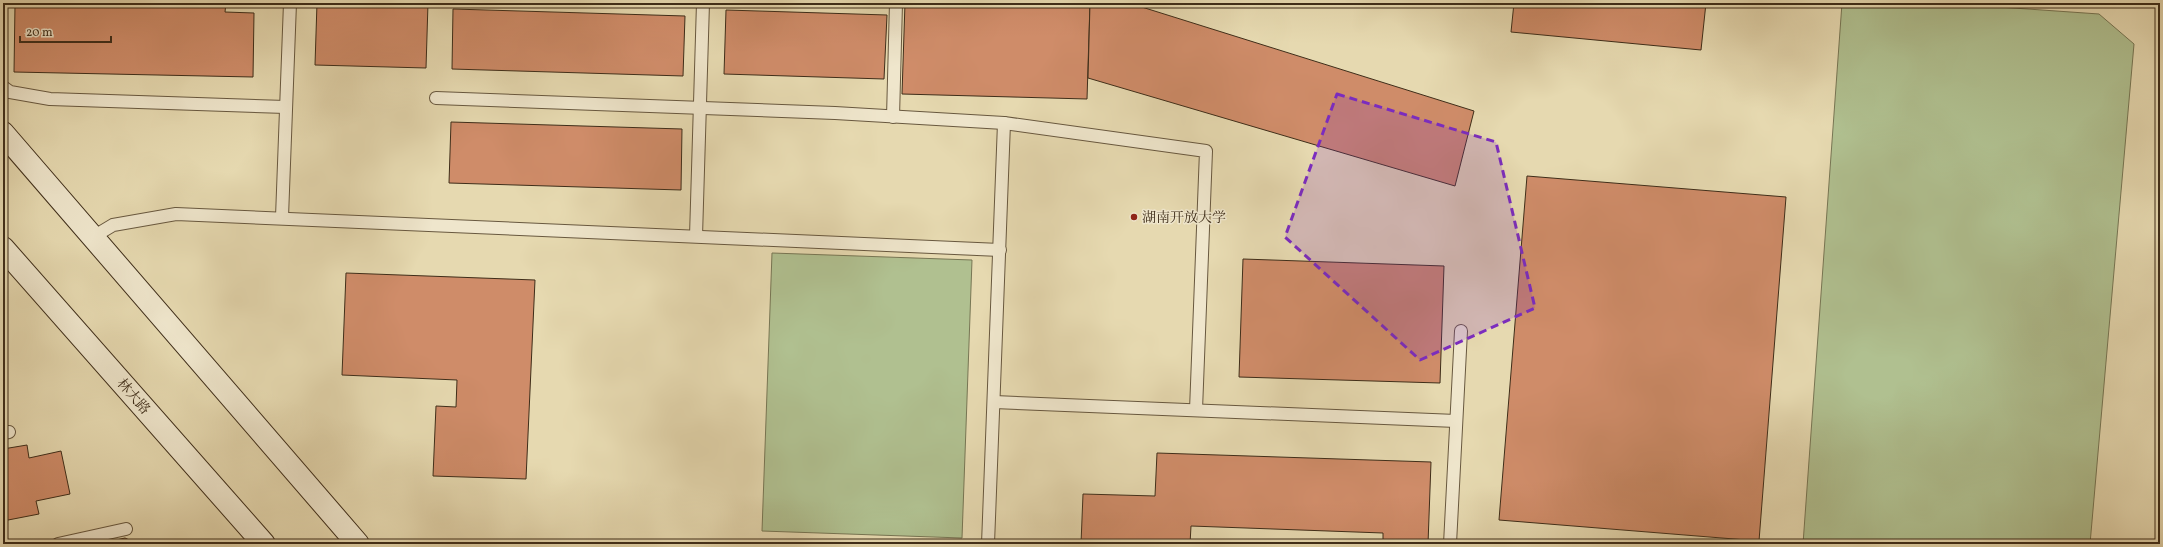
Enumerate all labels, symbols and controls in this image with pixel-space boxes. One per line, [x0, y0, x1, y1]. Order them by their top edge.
scale bar [20, 18, 111, 44]
text: 20 m [26, 25, 53, 41]
place label: 湖南开放大学 [1142, 209, 1226, 228]
marker: 湖南开放大学 [1129, 212, 1139, 222]
street label: 林大路 [112, 375, 154, 419]

